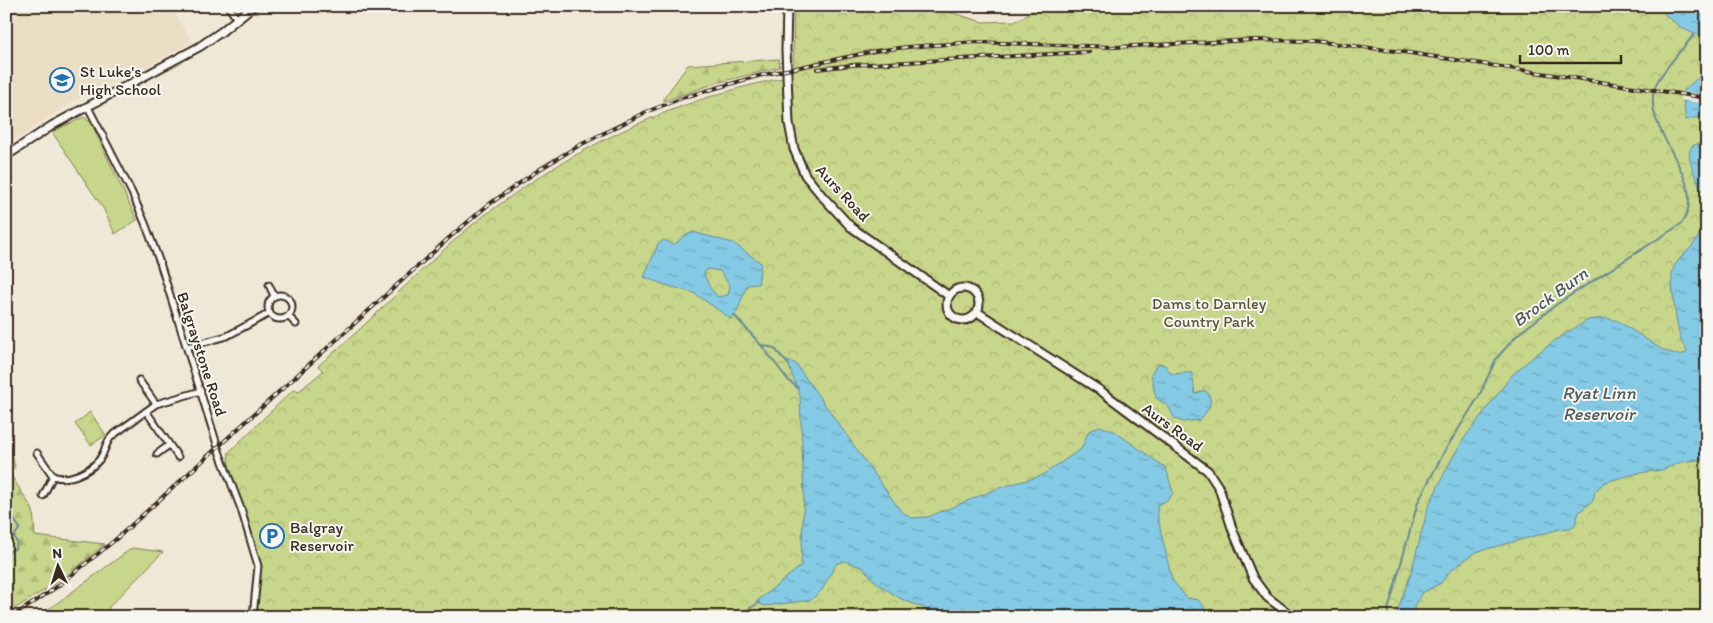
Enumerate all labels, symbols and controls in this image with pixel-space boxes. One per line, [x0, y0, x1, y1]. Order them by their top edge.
scale bar [1520, 32, 1622, 64]
text: 100 m [1528, 41, 1570, 59]
place label: St Luke's High School [80, 62, 162, 99]
school or university icon: St Luke's High School [49, 67, 75, 93]
street label: Aurs Road [812, 161, 874, 226]
water label: Brock Burn [1508, 262, 1592, 332]
street label: Balgraystone Road [173, 290, 231, 419]
park label: Dams to Darnley Country Park [1152, 294, 1267, 331]
water label: Ryat Linn Reservoir [1562, 382, 1637, 425]
street label: Aurs Road [1139, 398, 1207, 456]
place label: Balgray Reservoir [290, 518, 355, 555]
parking icon: Balgray Reservoir [259, 523, 285, 549]
north arrow [32, 540, 82, 590]
text: N [52, 545, 62, 562]

